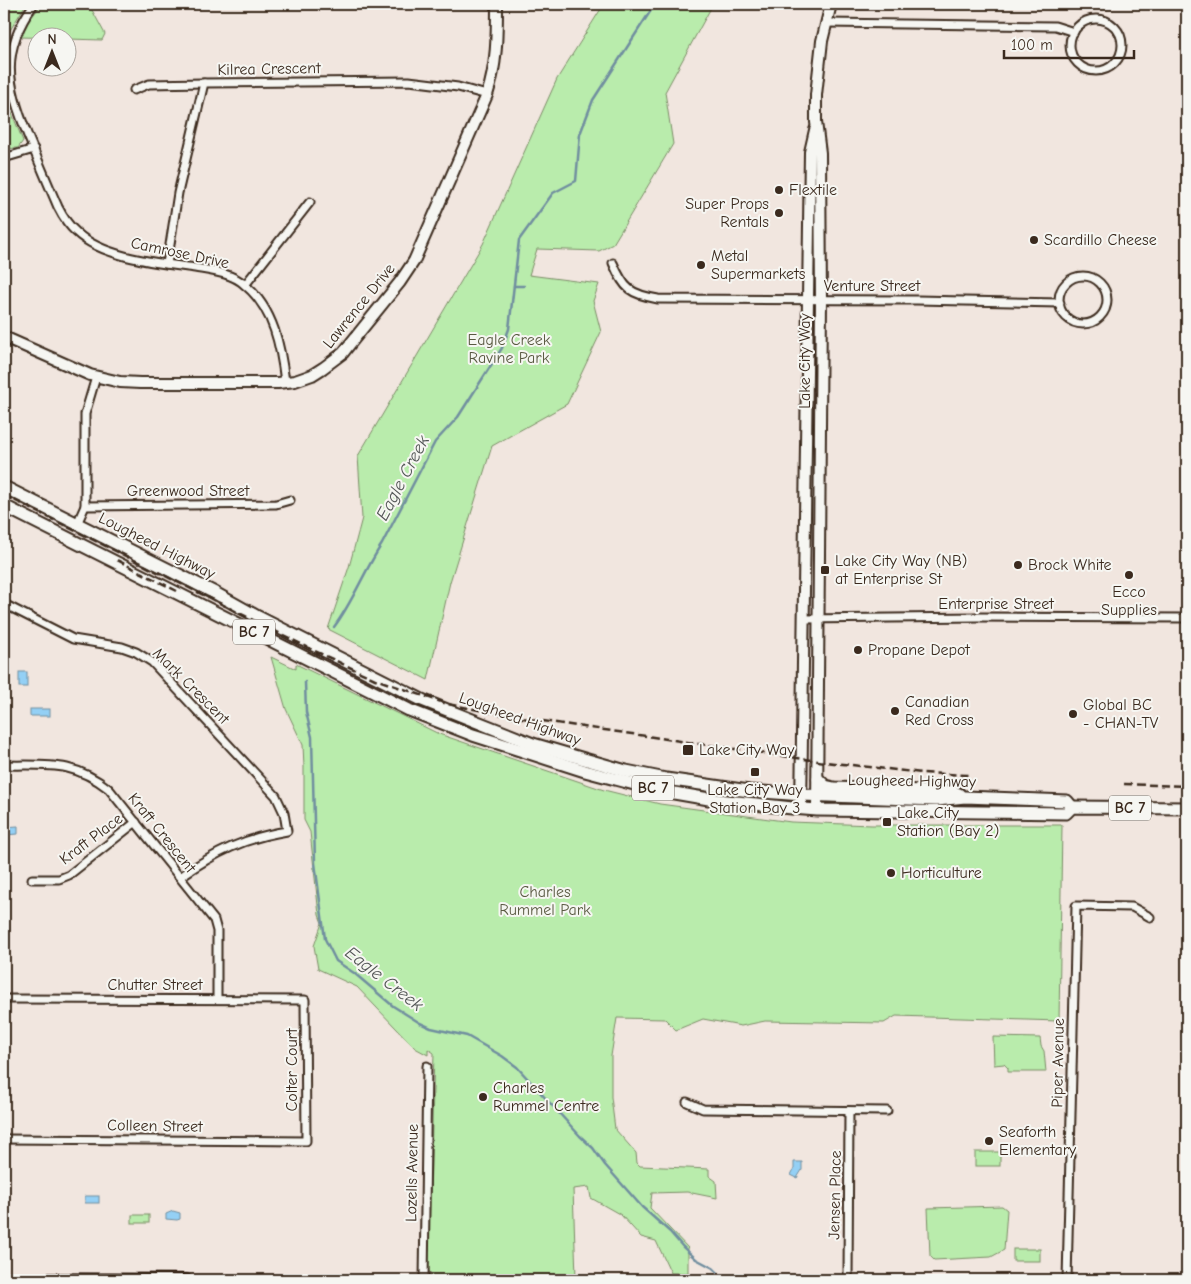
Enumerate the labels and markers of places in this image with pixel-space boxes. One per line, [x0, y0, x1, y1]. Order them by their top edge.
place label: Flextile [789, 181, 837, 199]
marker: Flextile [773, 184, 785, 196]
place label: Super Props Rentals [685, 195, 769, 231]
marker: Super Props Rentals [773, 207, 785, 219]
place label: Scardillo Cheese [1044, 231, 1157, 249]
marker: Scardillo Cheese [1028, 234, 1040, 246]
place label: Metal Supermarkets [711, 247, 806, 283]
marker: Metal Supermarkets [695, 259, 707, 271]
place label: Lake City Way (NB) at Enterprise St [835, 552, 967, 588]
place label: Brock White [1028, 556, 1111, 574]
marker: Brock White [1012, 559, 1024, 571]
marker: Lake City Way (NB) at Enterprise St [819, 564, 831, 576]
marker: Ecco Supplies [1123, 569, 1135, 581]
place label: Ecco Supplies [1101, 583, 1157, 619]
place label: Propane Depot [868, 641, 970, 659]
marker: Propane Depot [852, 644, 864, 656]
place label: Canadian Red Cross [905, 693, 974, 729]
place label: Global BC - CHAN-TV [1083, 696, 1159, 732]
marker: Canadian Red Cross [889, 705, 901, 717]
marker: Global BC - CHAN-TV [1067, 708, 1079, 720]
place label: Lake City Way [699, 741, 795, 759]
marker: Lake City Way [681, 743, 695, 757]
marker: Lake City Way Station Bay 3 [749, 766, 761, 778]
place label: Lake City Way Station Bay 3 [707, 781, 804, 817]
place label: Lake City Station (Bay 2) [897, 804, 999, 840]
marker: Lake City Station (Bay 2) [881, 816, 893, 828]
place label: Horticulture [901, 864, 982, 882]
marker: Horticulture [885, 867, 897, 879]
place label: Charles Rummel Centre [493, 1079, 599, 1115]
marker: Charles Rummel Centre [477, 1091, 489, 1103]
place label: Seaforth Elementary [999, 1123, 1077, 1159]
marker: Seaforth Elementary [983, 1135, 995, 1147]

